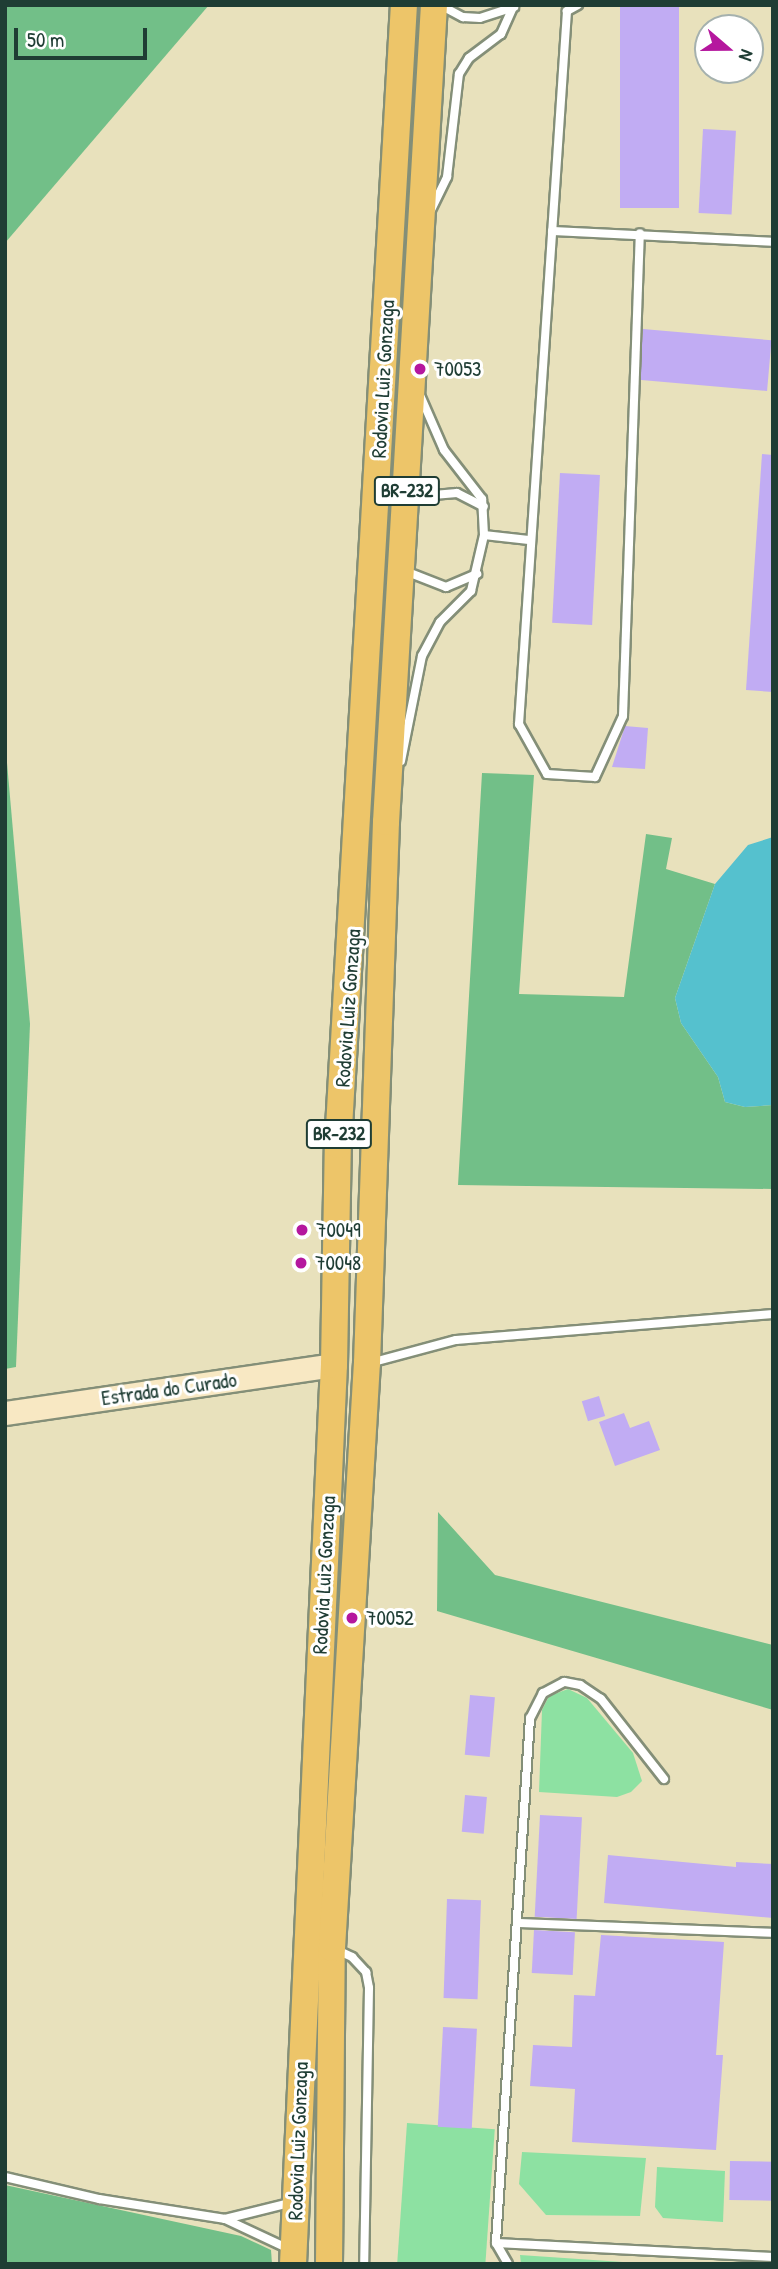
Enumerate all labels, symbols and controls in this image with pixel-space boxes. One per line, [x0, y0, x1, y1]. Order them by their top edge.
scale bar [18, 14, 150, 58]
north arrow [694, 14, 764, 84]
text: 50 m [27, 25, 64, 54]
text: N [733, 46, 761, 65]
street label: Rodovia Luiz Gonzaga [366, 299, 400, 459]
place label: 70053 [434, 356, 482, 382]
marker: 70053 [412, 361, 428, 377]
road number: BR-232 [374, 476, 440, 506]
street label: Rodovia Luiz Gonzaga [330, 928, 366, 1088]
road number: BR-232 [306, 1118, 372, 1150]
place label: 70049 [316, 1217, 361, 1243]
marker: 70049 [294, 1222, 310, 1238]
place label: 70048 [315, 1250, 361, 1276]
marker: 70048 [293, 1255, 309, 1271]
street label: Estrada do Curado [100, 1367, 238, 1411]
street label: Rodovia Luiz Gonzaga [307, 1495, 341, 1655]
place label: 70052 [366, 1605, 414, 1631]
marker: 70052 [344, 1610, 360, 1626]
street label: Rodovia Luiz Gonzaga [283, 2061, 313, 2221]

